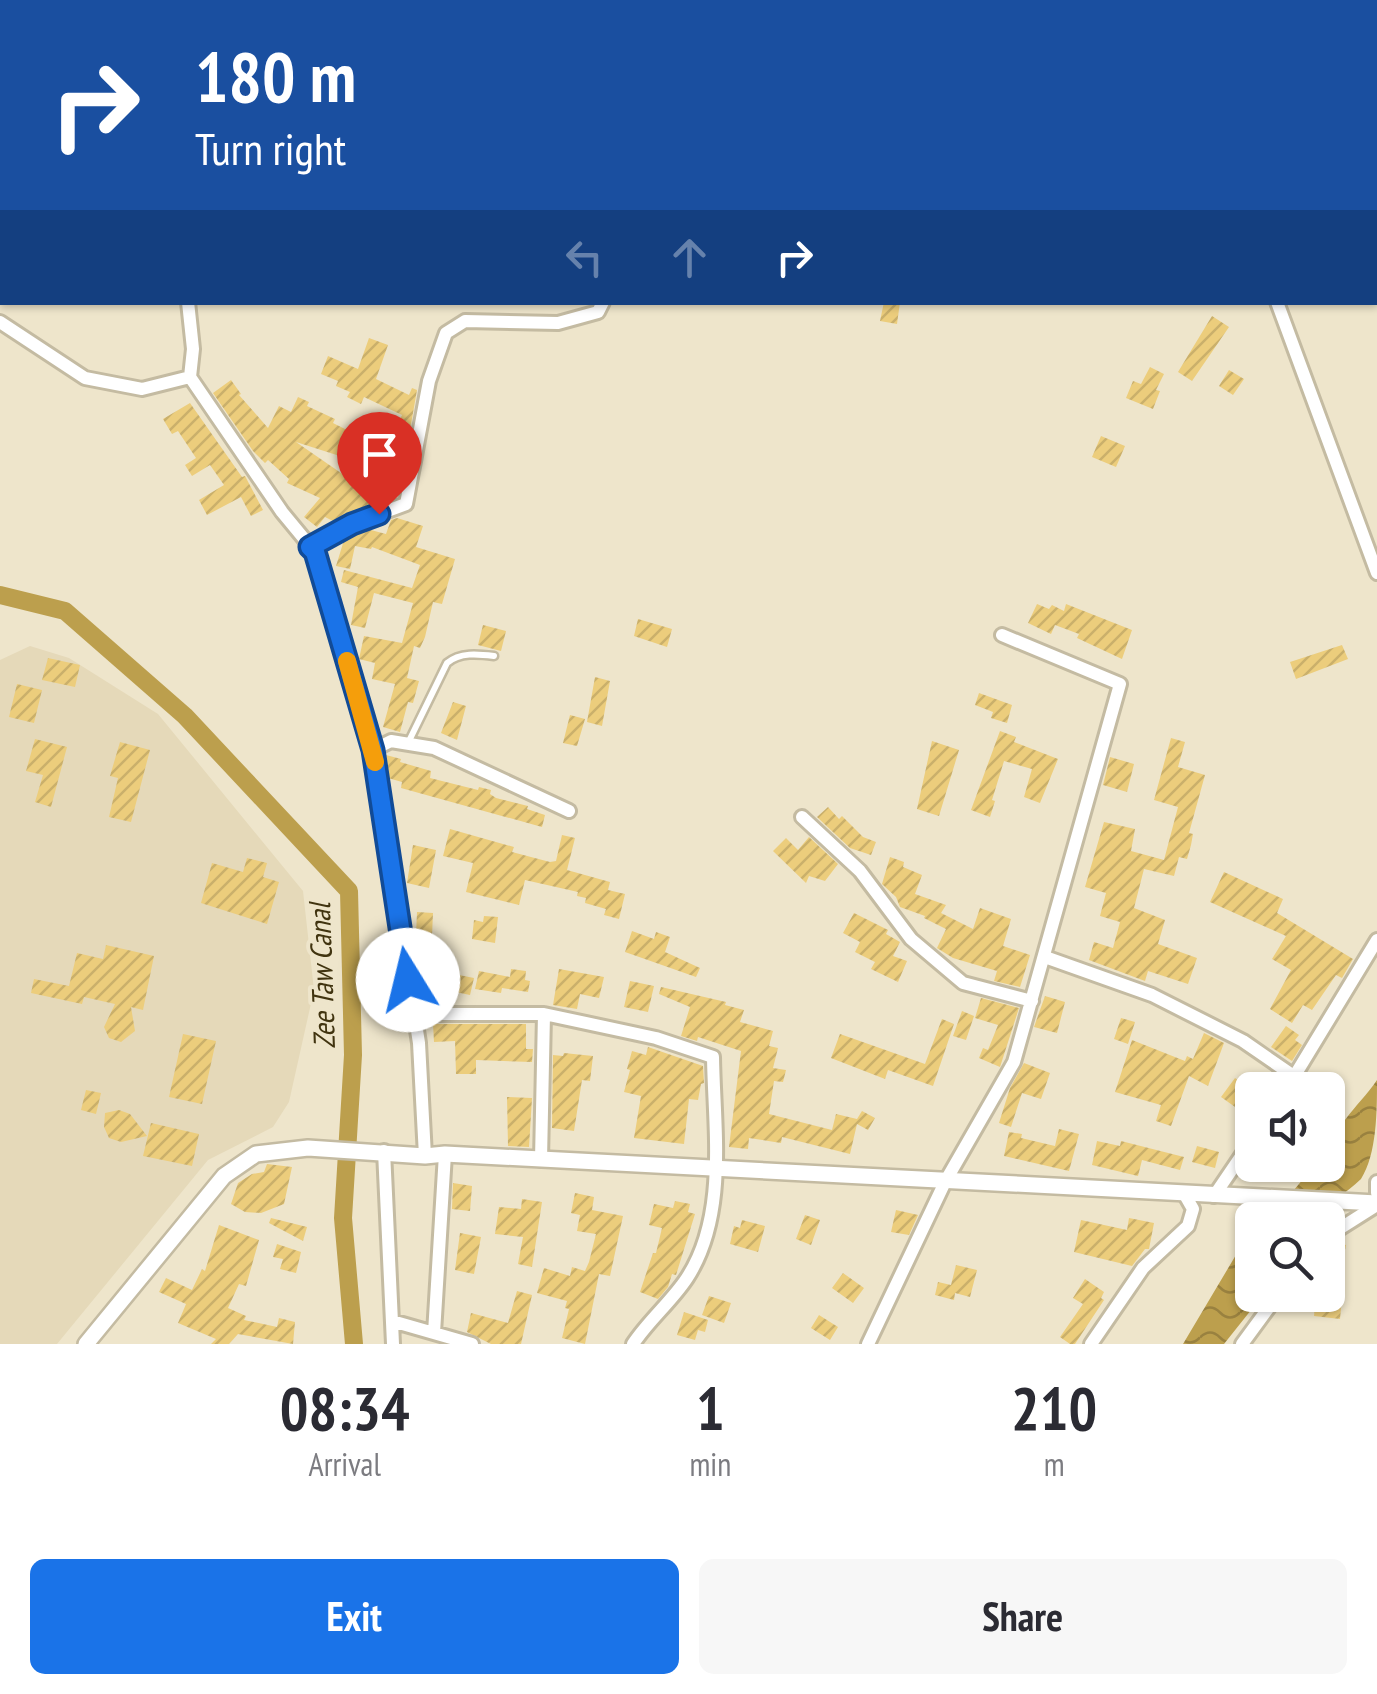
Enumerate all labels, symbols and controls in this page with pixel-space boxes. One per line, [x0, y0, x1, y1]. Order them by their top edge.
text: 180 m [195, 31, 356, 121]
icon: right [30, 40, 160, 170]
text: Turn right [195, 119, 346, 177]
icon: left [557, 230, 612, 285]
icon: ahead [662, 230, 717, 285]
icon: right [767, 230, 822, 285]
pin [337, 412, 422, 515]
icon: arrive [352, 427, 407, 482]
water label: Zee Taw Canal [299, 899, 343, 1050]
position arrow [356, 928, 460, 1032]
map controls [1235, 1072, 1345, 1312]
button: sound [1235, 1072, 1345, 1182]
button: search [1235, 1202, 1345, 1312]
text: 08:34 [280, 1369, 410, 1447]
text: 1 [696, 1369, 725, 1447]
text: 210 [1011, 1369, 1097, 1447]
text: Arrival [309, 1443, 381, 1485]
text: min [689, 1443, 731, 1485]
text: m [1044, 1443, 1065, 1485]
button: Exit [30, 1559, 679, 1674]
button: Share [699, 1559, 1347, 1674]

